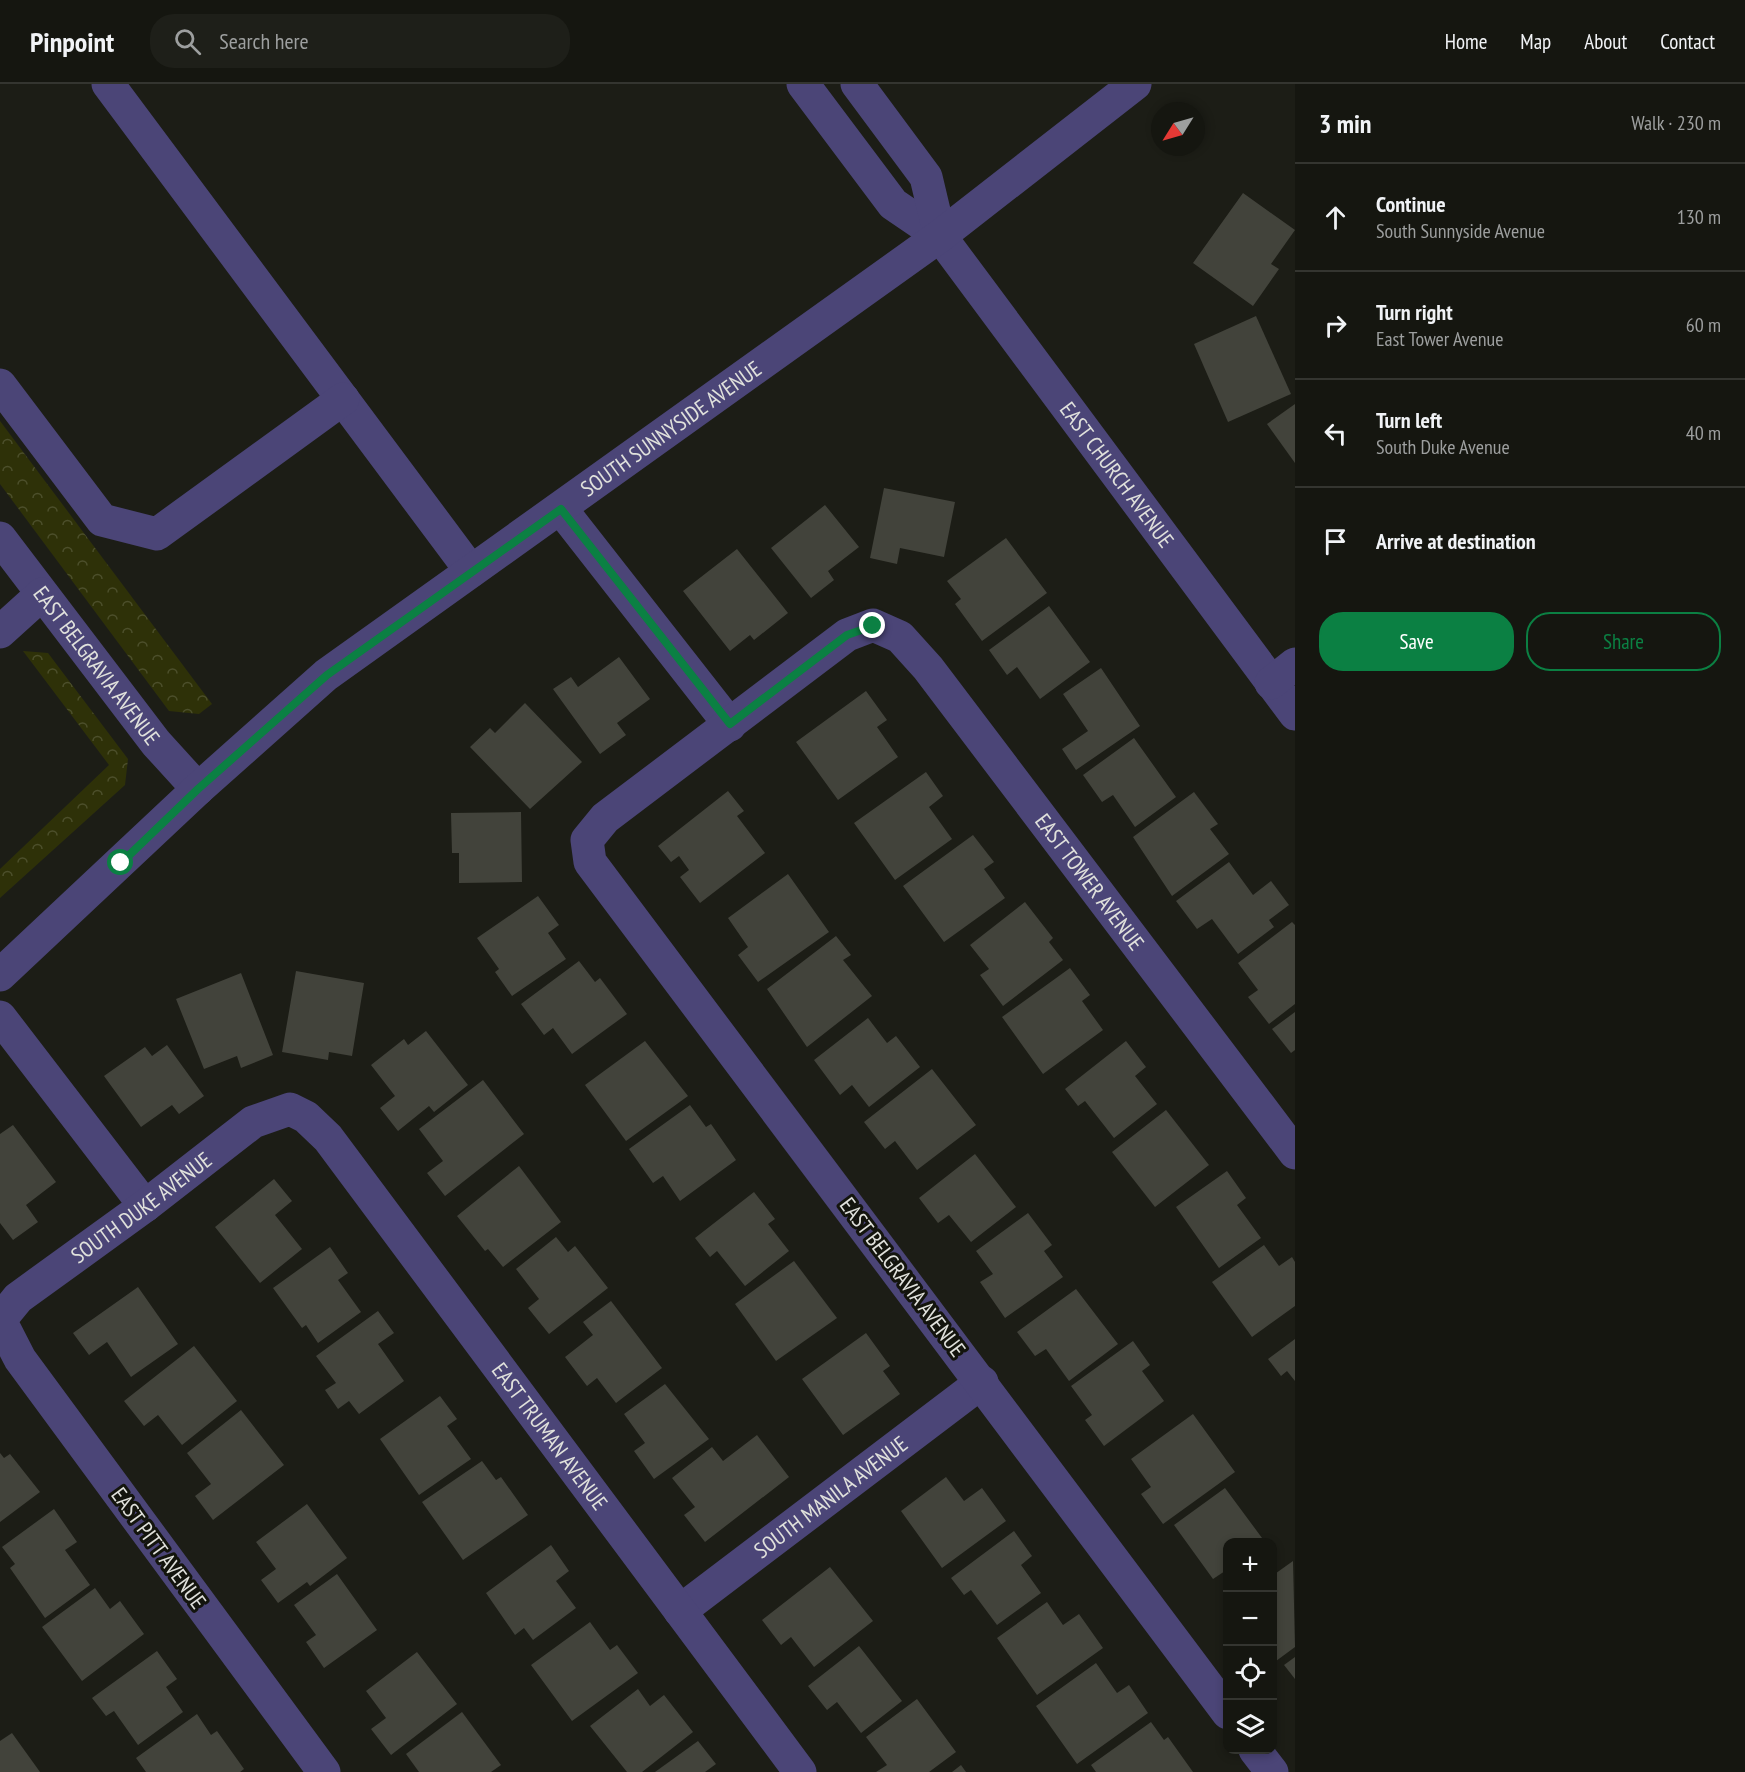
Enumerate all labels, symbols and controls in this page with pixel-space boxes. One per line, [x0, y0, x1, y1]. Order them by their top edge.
search box [150, 14, 570, 68]
text: Pinpoint [30, 23, 114, 60]
icon: search [171, 25, 204, 58]
text: Search here [219, 27, 309, 55]
text: Home [1445, 28, 1487, 55]
text: Map [1520, 28, 1551, 55]
text: About [1584, 28, 1627, 55]
text: Contact [1660, 28, 1715, 55]
north arrow [1151, 102, 1205, 156]
text: 3 min [1319, 107, 1372, 140]
text: Walk · 230 m [1631, 110, 1721, 136]
text: Continue [1376, 190, 1446, 218]
icon: ahead [1319, 201, 1352, 234]
text: 130 m [1677, 204, 1721, 230]
text: South Sunnyside Avenue [1376, 218, 1545, 244]
text: Turn right [1376, 298, 1453, 326]
icon: right [1319, 309, 1352, 342]
text: 60 m [1686, 312, 1721, 338]
text: East Tower Avenue [1376, 326, 1504, 352]
street label: SOUTH SUNNYSIDE AVENUE [575, 354, 767, 502]
street label: EAST CHURCH AVENUE [1054, 396, 1180, 553]
text: Turn left [1376, 406, 1442, 434]
icon: left [1319, 417, 1352, 450]
text: 40 m [1686, 420, 1721, 446]
text: South Duke Avenue [1376, 434, 1510, 460]
icon: arrive [1319, 525, 1352, 558]
text: Arrive at destination [1376, 527, 1536, 555]
street label: EAST BELGRAVIA AVENUE [28, 580, 166, 750]
route end [859, 612, 885, 638]
button: Save [1319, 612, 1514, 671]
button: Share [1526, 612, 1721, 671]
street label: EAST TOWER AVENUE [1029, 808, 1151, 956]
route start [107, 849, 133, 875]
street label: SOUTH DUKE AVENUE [65, 1146, 217, 1269]
street label: EAST BELGRAVIA AVENUE [834, 1192, 972, 1362]
street label: EAST TRUMAN AVENUE [486, 1357, 614, 1515]
street label: SOUTH MANILA AVENUE [748, 1430, 913, 1564]
street label: EAST PITT AVENUE [106, 1482, 212, 1614]
map controls [1223, 1538, 1277, 1754]
button: + [1223, 1538, 1277, 1592]
button: − [1223, 1592, 1277, 1646]
button: locate [1223, 1646, 1277, 1700]
button: layers [1223, 1700, 1277, 1754]

